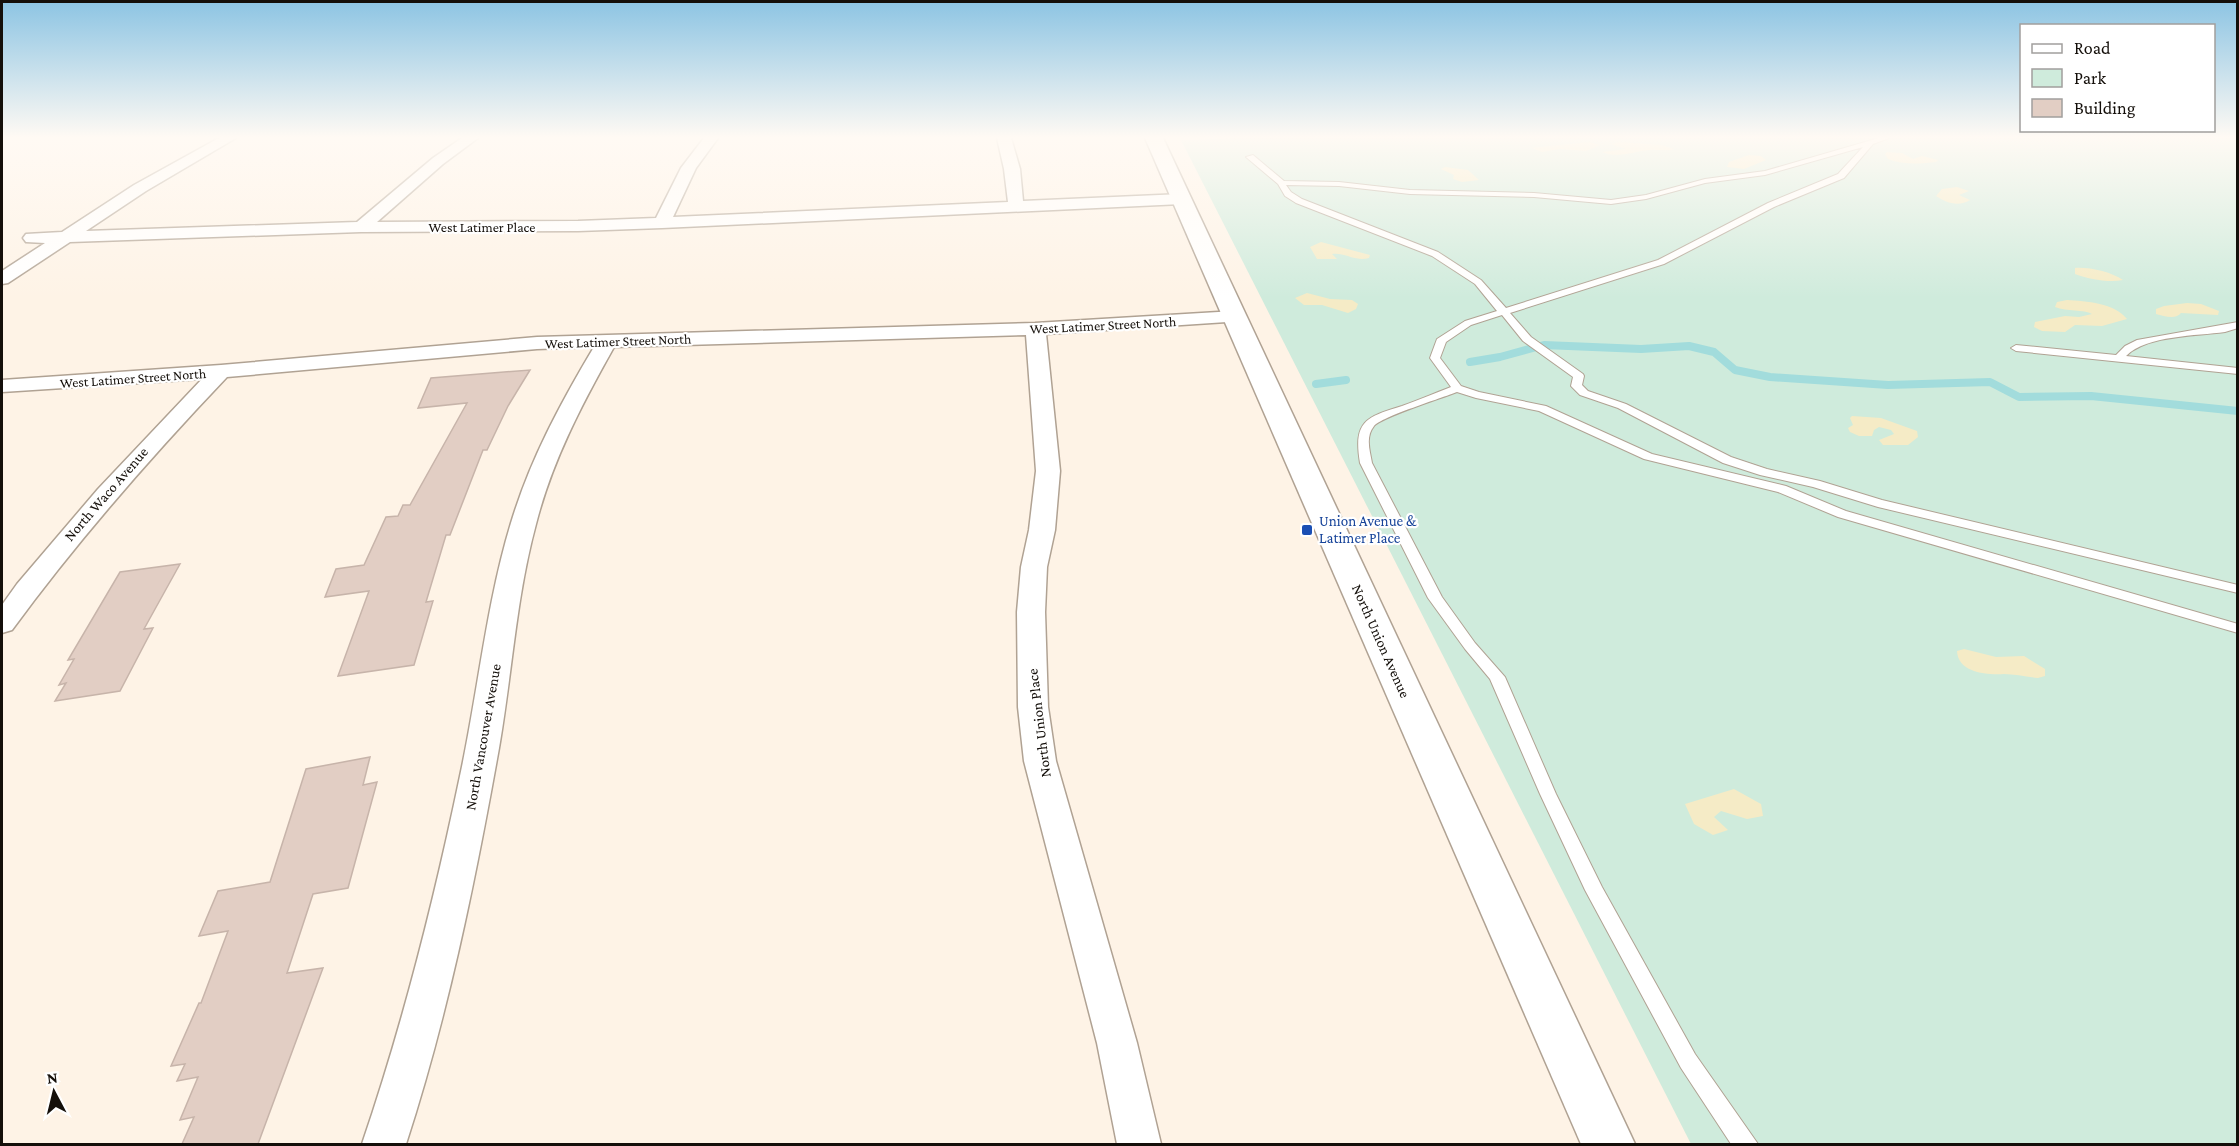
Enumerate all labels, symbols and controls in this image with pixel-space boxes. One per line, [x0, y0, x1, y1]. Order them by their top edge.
legend [2020, 24, 2215, 132]
text: Road [2074, 38, 2111, 58]
text: Park [2074, 68, 2106, 88]
text: Building [2074, 98, 2136, 118]
street label: West Latimer Place [428, 219, 536, 235]
street label: West Latimer Street North [1029, 313, 1177, 337]
street label: West Latimer Street North [544, 330, 692, 352]
street label: West Latimer Street North [59, 365, 207, 391]
street label: North Waco Avenue [61, 444, 151, 544]
place label: Union Avenue & Latimer Place [1319, 513, 1417, 546]
marker: Union Avenue & Latimer Place [1300, 523, 1314, 537]
street label: North Union Avenue [1349, 582, 1413, 701]
street label: North Vancouver Avenue [462, 662, 504, 812]
street label: North Union Place [1024, 667, 1054, 778]
north arrow [24, 1062, 84, 1122]
text: N [46, 1068, 59, 1087]

